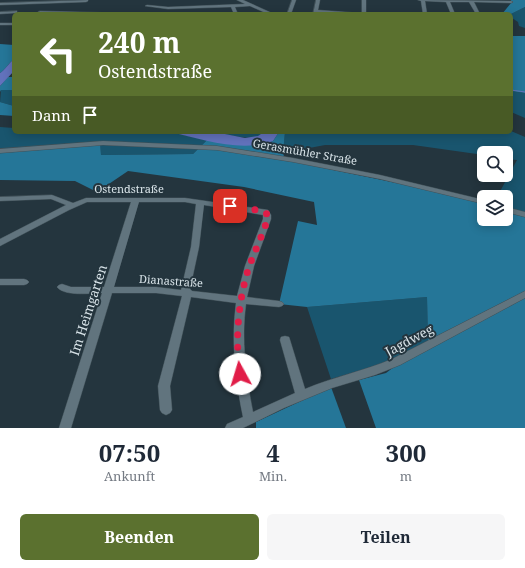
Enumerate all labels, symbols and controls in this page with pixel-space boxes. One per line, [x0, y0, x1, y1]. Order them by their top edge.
text: 240 m [98, 23, 180, 61]
icon: left [32, 28, 84, 80]
text: Ostendstraße [98, 59, 212, 83]
icon: arrive [79, 104, 101, 126]
text: Dann [32, 105, 71, 125]
street label: Gerasmühler Straße [252, 135, 358, 168]
map controls [477, 146, 513, 226]
button: search [477, 146, 513, 182]
street label: Ostendstraße [94, 181, 164, 196]
pin [213, 189, 247, 223]
button: layers [477, 190, 513, 226]
icon: arrive [219, 195, 241, 217]
street label: Im Heimgarten [65, 262, 111, 358]
street label: Dianastraße [139, 271, 204, 290]
street label: Jagdweg [381, 320, 436, 361]
position arrow [219, 353, 261, 395]
text: 07:50 [99, 436, 160, 469]
text: 4 [266, 436, 280, 469]
text: 300 [386, 436, 426, 469]
text: Ankunft [104, 467, 155, 485]
text: Min. [259, 467, 287, 485]
text: m [400, 467, 412, 485]
button: Beenden [20, 514, 259, 560]
button: Teilen [267, 514, 505, 560]

